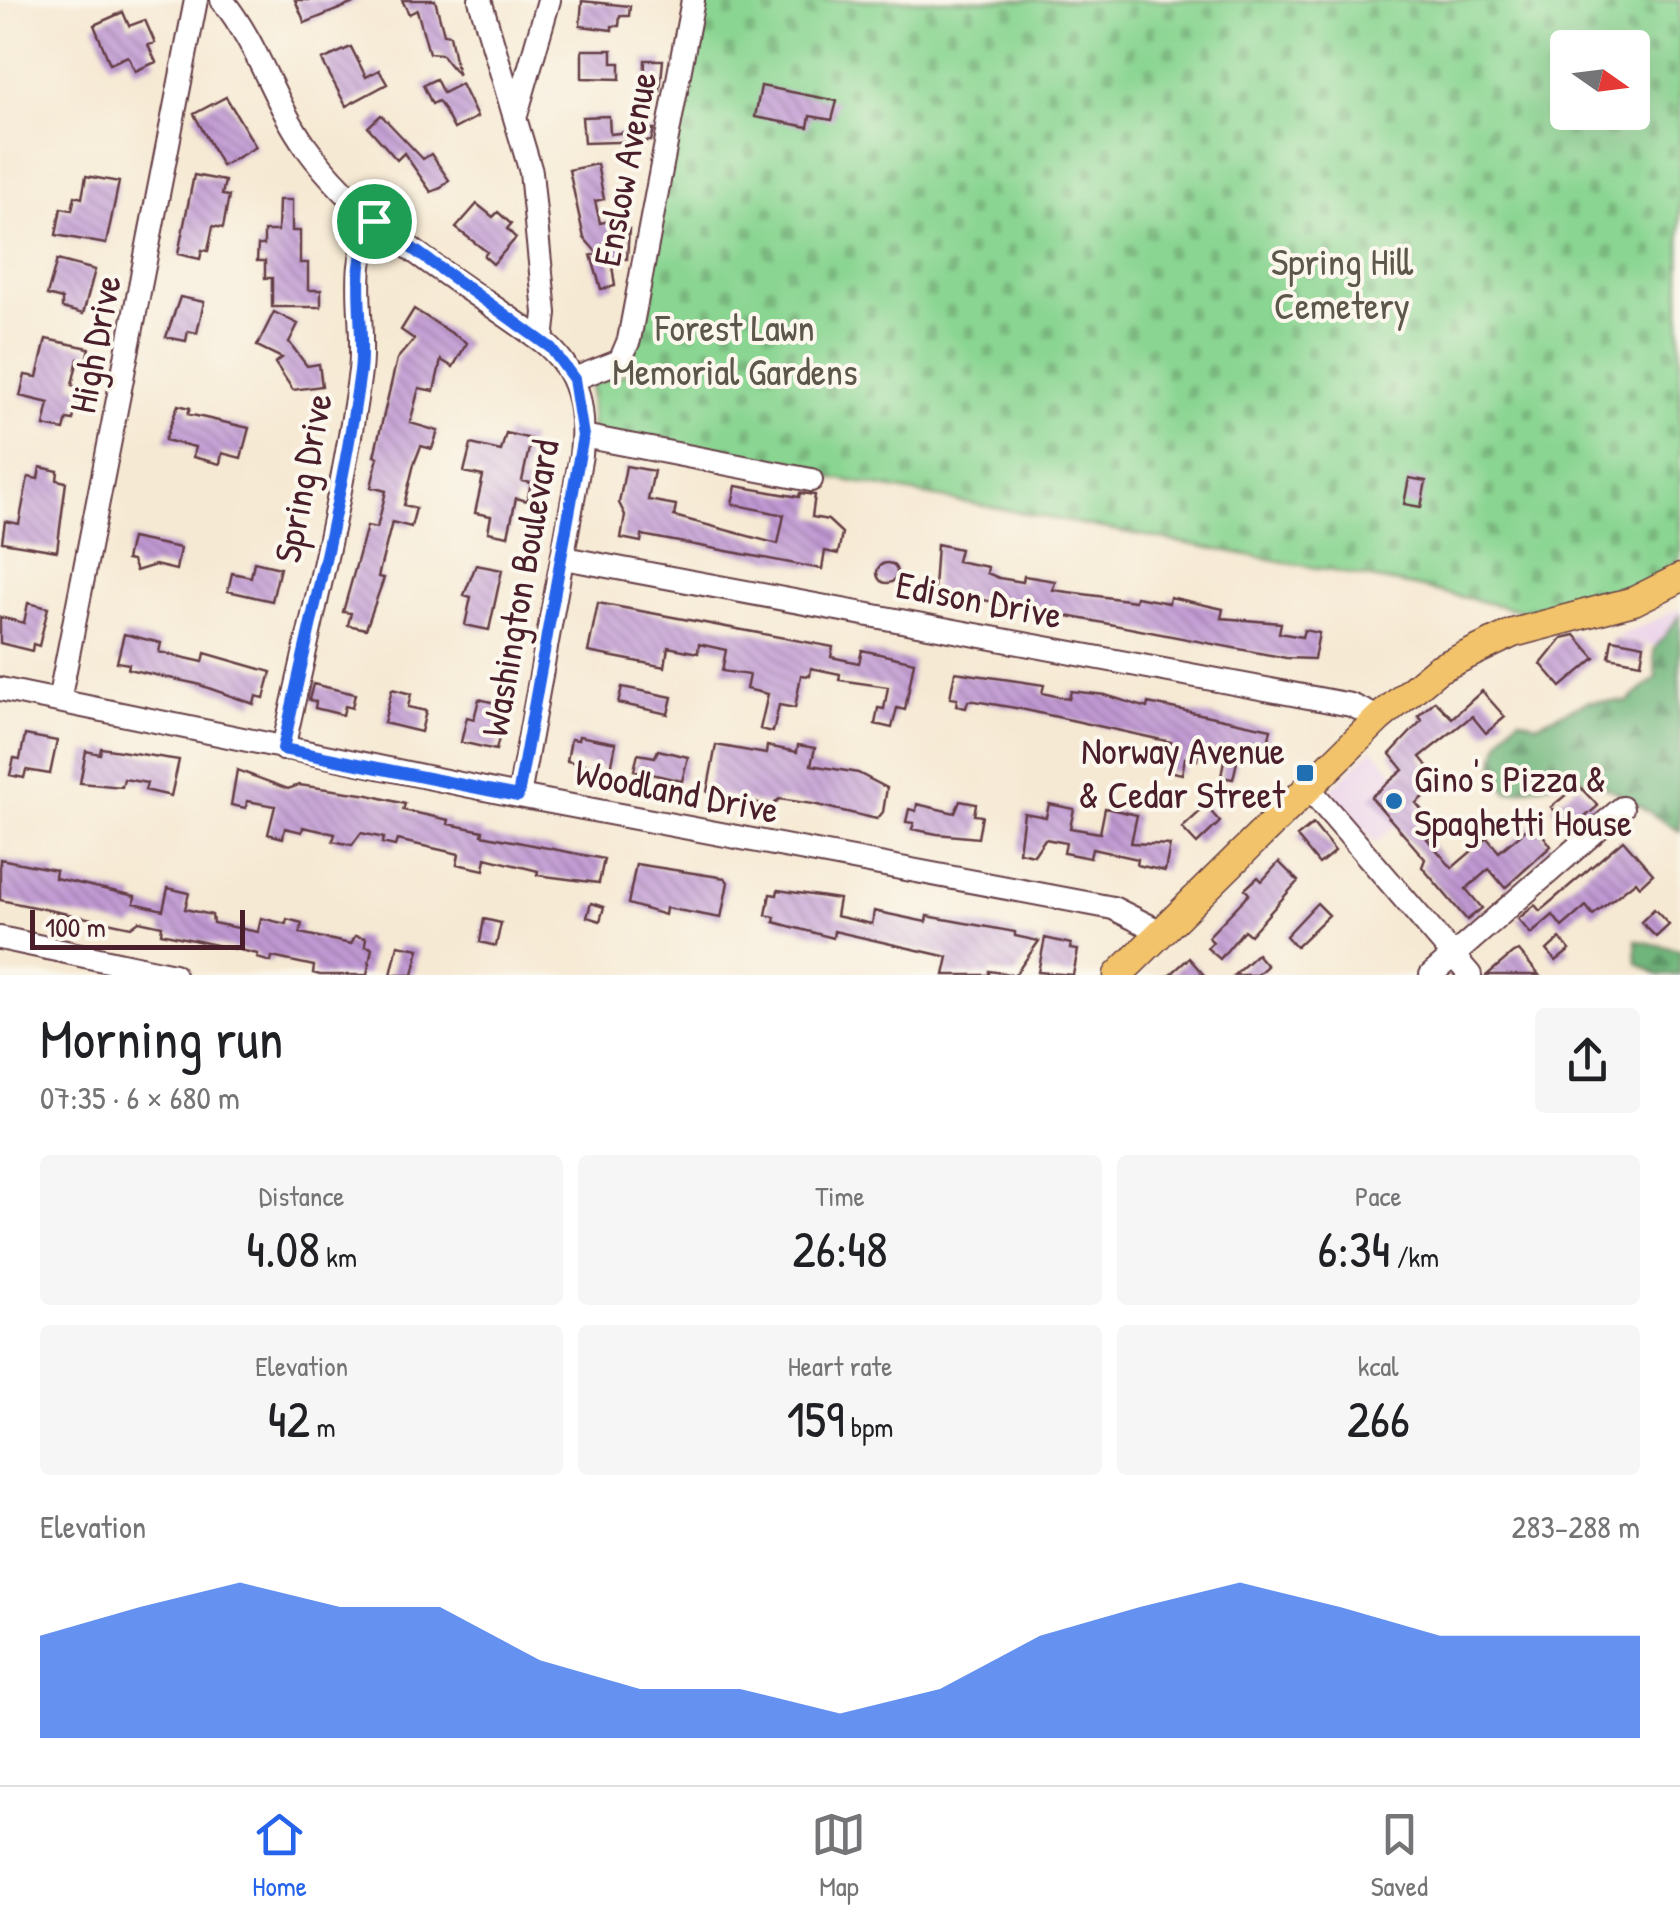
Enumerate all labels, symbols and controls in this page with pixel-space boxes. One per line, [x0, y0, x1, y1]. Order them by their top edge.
north arrow [1550, 30, 1650, 130]
map controls [1550, 30, 1650, 130]
street label: Enslow Avenue [580, 67, 668, 270]
pin [332, 179, 417, 264]
icon: arrive [347, 194, 402, 249]
park label: Spring Hill Cemetery [1271, 235, 1414, 331]
street label: High Drive [55, 270, 133, 417]
park label: Forest Lawn Memorial Gardens [612, 301, 858, 397]
street label: Spring Drive [260, 389, 344, 567]
street label: Washington Boulevard [467, 435, 571, 740]
street label: Edison Drive [892, 558, 1066, 641]
place label: Norway Avenue & Cedar Street [1079, 724, 1286, 820]
street label: Woodland Drive [571, 745, 783, 835]
place label: Gino's Pizza & Spaghetti House [1414, 752, 1632, 848]
marker: Norway Avenue & Cedar Street [1294, 762, 1316, 784]
marker: Gino's Pizza & Spaghetti House [1383, 790, 1405, 812]
scale bar [30, 905, 245, 950]
text: 100 m [45, 908, 106, 946]
text: Morning run [40, 1001, 283, 1075]
button: share [1535, 1008, 1640, 1113]
text: 07:35 · 6 × 680 m [40, 1076, 240, 1119]
text: Distance [259, 1177, 344, 1215]
text: Time [815, 1177, 865, 1215]
text: Pace [1355, 1177, 1402, 1215]
text: 4.08 [246, 1215, 320, 1283]
text: 26:48 [792, 1215, 888, 1283]
text: 6:34 [1317, 1215, 1390, 1283]
text: km [320, 1238, 357, 1276]
text: /km [1390, 1238, 1439, 1276]
text: Elevation [255, 1347, 348, 1385]
text: Heart rate [788, 1347, 892, 1385]
text: kcal [1358, 1347, 1399, 1385]
text: 42 [268, 1385, 310, 1453]
text: 159 [787, 1385, 844, 1453]
text: 266 [1347, 1385, 1410, 1453]
text: m [310, 1408, 335, 1446]
text: bpm [844, 1408, 893, 1446]
text: Elevation [40, 1505, 146, 1548]
text: 283–288 m [1512, 1505, 1640, 1548]
tab: Home [252, 1807, 307, 1905]
tab: Map [811, 1807, 866, 1905]
tab: Saved [1371, 1807, 1428, 1905]

